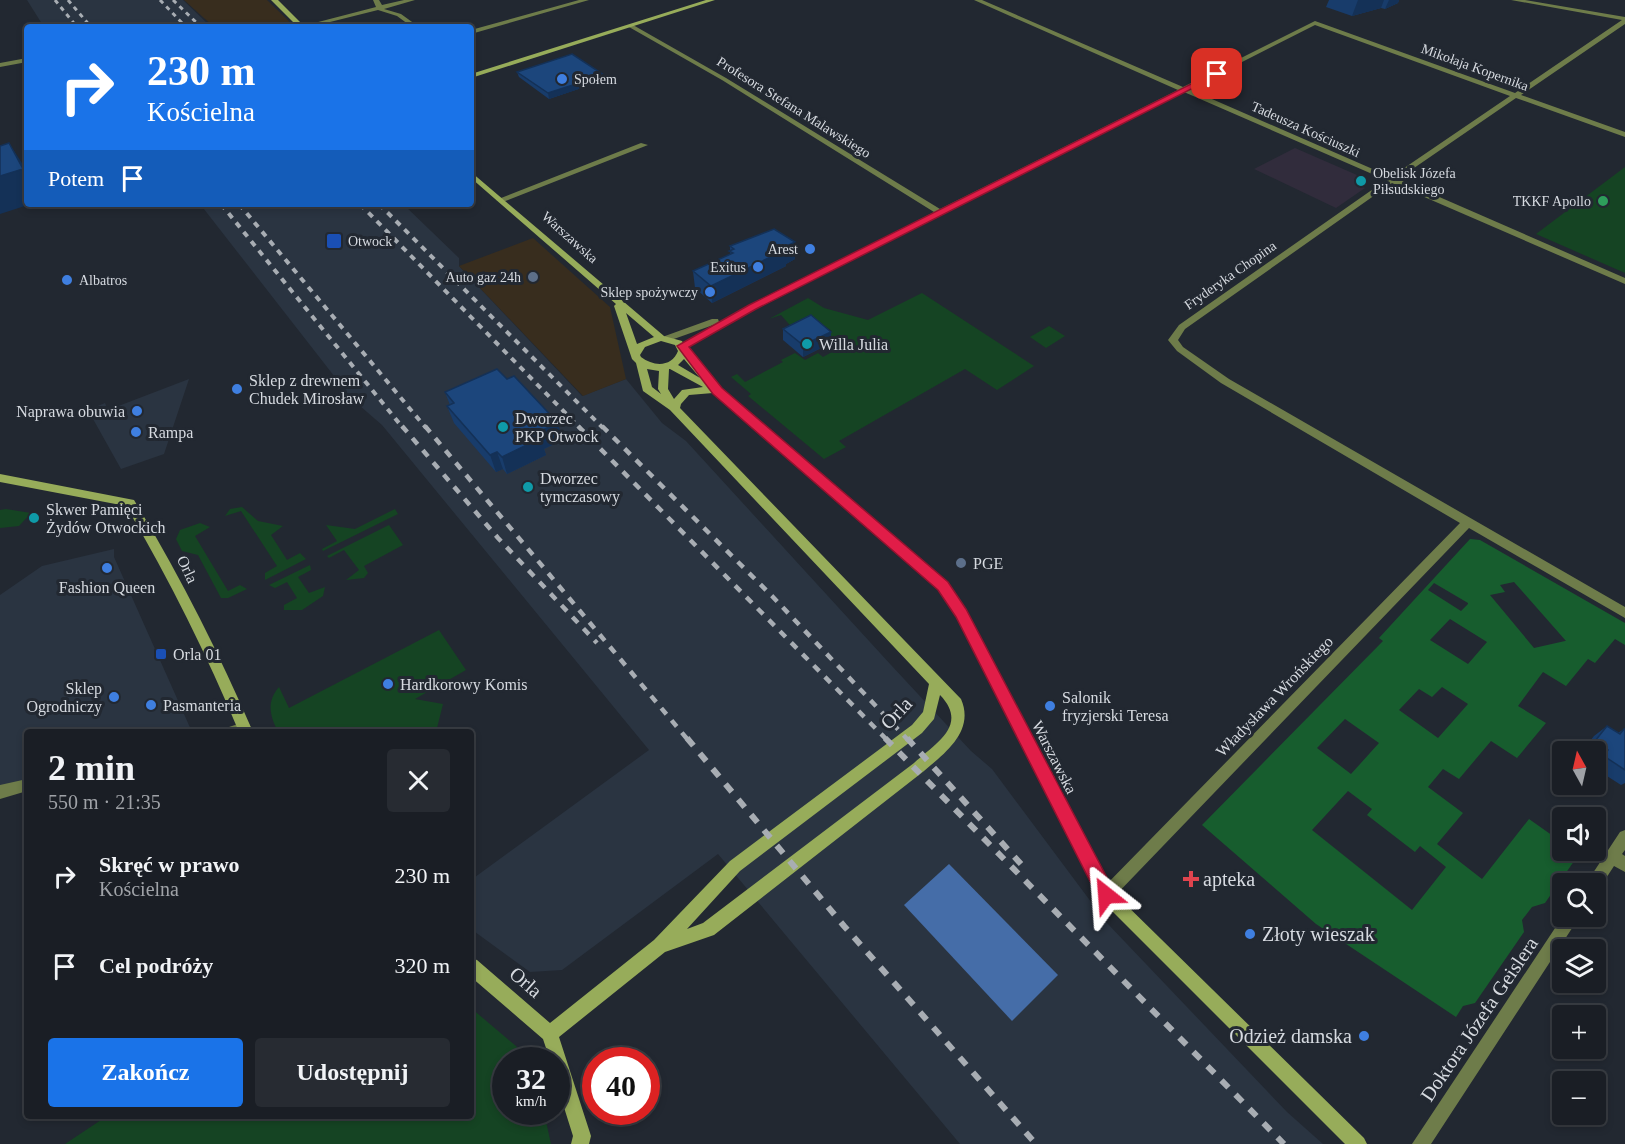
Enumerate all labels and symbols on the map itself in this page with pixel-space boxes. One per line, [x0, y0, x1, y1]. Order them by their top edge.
street label: Mikołaja Kopernika [1419, 41, 1531, 94]
pin [1191, 48, 1242, 99]
street label: Profesora Stefana Malawskiego [714, 54, 873, 161]
marker: Społem [555, 72, 569, 86]
place label: Społem [574, 72, 617, 87]
street label: Tadeusza Kościuszki [1249, 99, 1363, 160]
place label: Obelisk Józefa Piłsudskiego [1373, 166, 1457, 197]
marker: Obelisk Józefa Piłsudskiego [1354, 174, 1368, 188]
place label: TKKF Apollo [1513, 194, 1591, 209]
marker: TKKF Apollo [1596, 194, 1610, 208]
street label: Warszawska [539, 209, 601, 267]
marker: Otwock [325, 232, 343, 250]
place label: Otwock [348, 234, 392, 249]
street label: Fryderyka Chopina [1182, 238, 1280, 313]
place label: Arest [768, 242, 798, 257]
marker: Arest [803, 242, 817, 256]
place label: Exitus [710, 260, 746, 275]
marker: Exitus [751, 260, 765, 274]
place label: Auto gaz 24h [446, 270, 521, 285]
marker: Auto gaz 24h [526, 270, 540, 284]
marker: Albatros [60, 273, 74, 287]
place label: Albatros [79, 273, 127, 288]
place label: Sklep spożywczy [600, 285, 698, 300]
marker: Sklep spożywczy [703, 285, 717, 299]
place label: Willa Julia [819, 336, 888, 353]
marker: Willa Julia [800, 337, 814, 351]
place label: Sklep z drewnem Chudek Mirosław [249, 372, 365, 407]
marker: Sklep z drewnem Chudek Mirosław [230, 382, 244, 396]
place label: Naprawa obuwia [16, 403, 125, 421]
marker: Naprawa obuwia [130, 404, 144, 418]
place label: Dworzec PKP Otwock [515, 410, 598, 445]
marker: Dworzec PKP Otwock [496, 420, 510, 434]
place label: Rampa [148, 424, 193, 442]
marker: Rampa [129, 425, 143, 439]
place label: Dworzec tymczasowy [540, 470, 620, 506]
marker: Dworzec tymczasowy [521, 480, 535, 494]
place label: Skwer Pamięci Żydów Otwockich [46, 501, 166, 537]
marker: Skwer Pamięci Żydów Otwockich [27, 511, 41, 525]
street label: Orla [174, 553, 201, 586]
place label: PGE [973, 555, 1003, 572]
marker: PGE [954, 556, 968, 570]
marker: Fashion Queen [100, 561, 114, 575]
place label: Fashion Queen [59, 579, 155, 596]
street label: Władysława Wrońskiego [1213, 633, 1337, 761]
place label: Orla 01 [173, 646, 221, 663]
marker: Orla 01 [154, 647, 168, 661]
place label: Hardkorowy Komis [400, 676, 528, 694]
marker: Hardkorowy Komis [381, 677, 395, 691]
place label: Sklep Ogrodniczy [26, 680, 102, 716]
place label: Salonik fryzjerski Teresa [1062, 689, 1169, 725]
marker: Sklep Ogrodniczy [107, 690, 121, 704]
street label: Orla [876, 692, 916, 734]
place label: Pasmanteria [163, 697, 241, 714]
marker: Pasmanteria [144, 698, 158, 712]
marker: Salonik fryzjerski Teresa [1043, 699, 1057, 713]
street label: Warszawska [1029, 718, 1080, 797]
north arrow [1552, 741, 1606, 795]
position arrow [1074, 863, 1138, 927]
place label: apteka [1203, 868, 1255, 891]
marker: apteka [1184, 872, 1198, 886]
place label: Złoty wieszak [1262, 923, 1375, 946]
marker: Złoty wieszak [1243, 927, 1257, 941]
street label: Doktora Józefa Geislera [1416, 933, 1542, 1105]
street label: Orla [505, 962, 547, 1002]
place label: Odzież damska [1229, 1025, 1352, 1047]
marker: Odzież damska [1357, 1029, 1371, 1043]
speed limit sign: 40 [582, 1047, 660, 1125]

